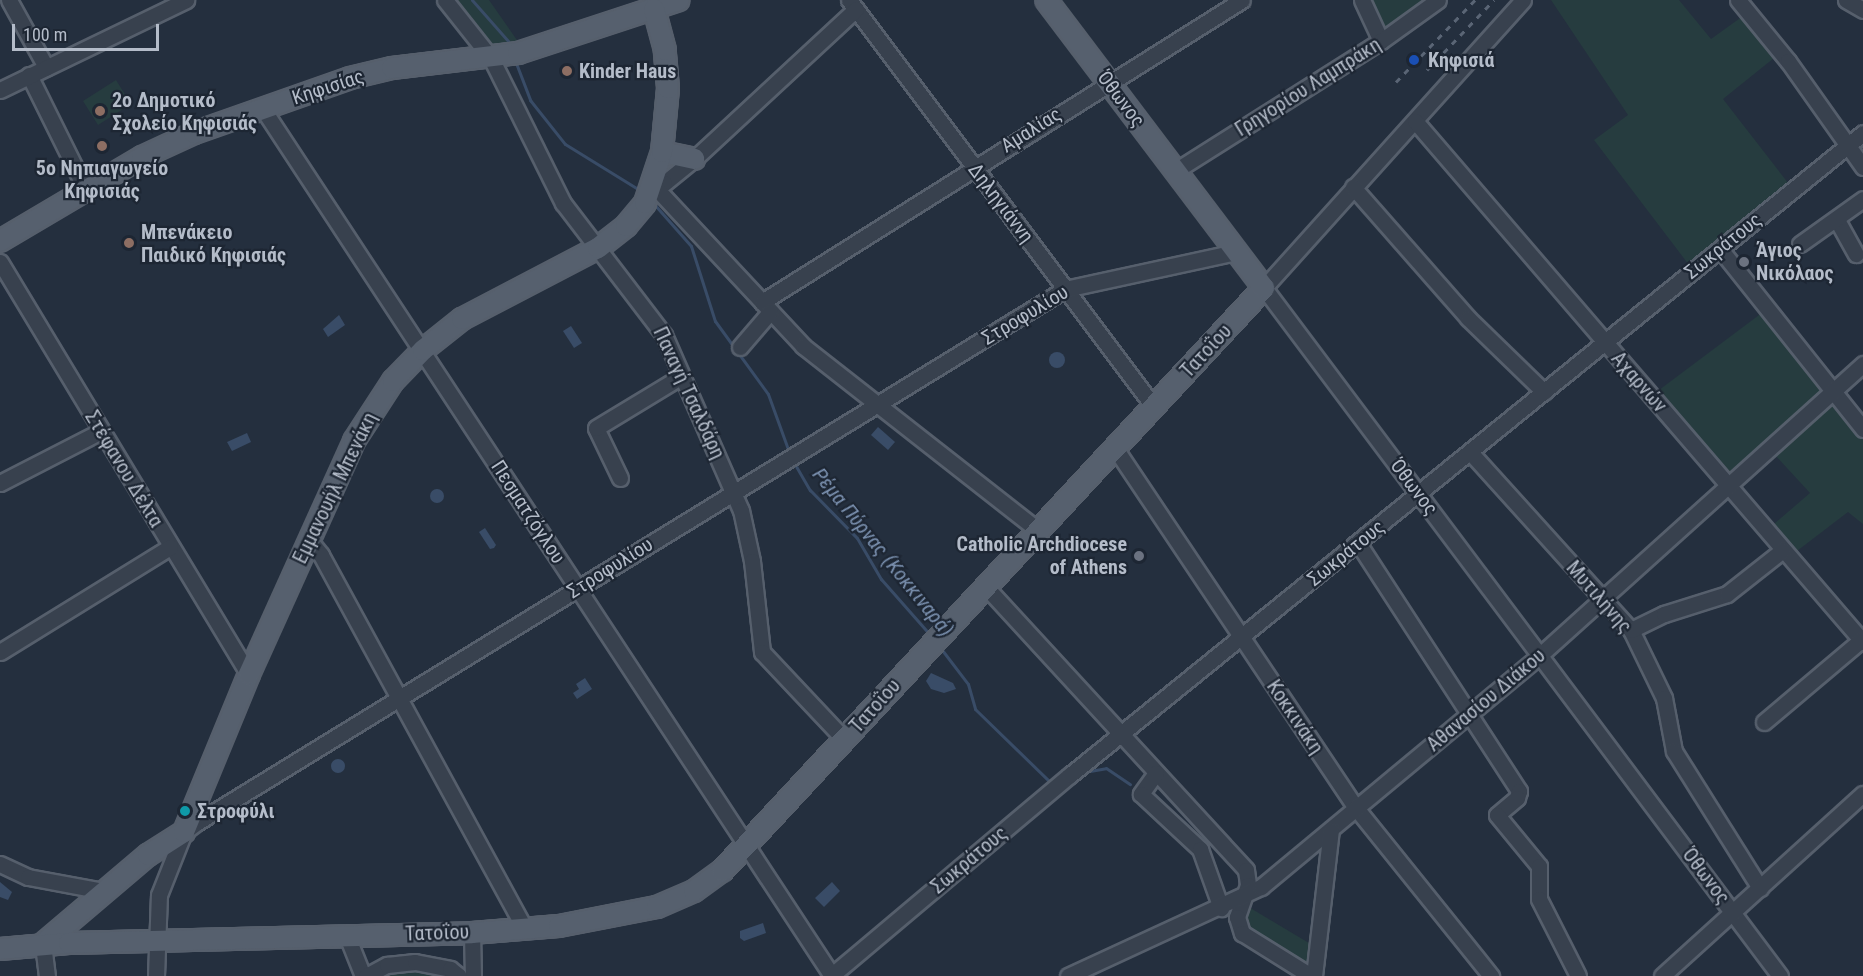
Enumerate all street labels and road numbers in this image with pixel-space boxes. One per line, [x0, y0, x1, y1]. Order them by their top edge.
street label: Γρηγορίου Λαμπράκη [1231, 32, 1385, 142]
street label: Κηφισίας [289, 64, 367, 110]
street label: Όθωνος [1092, 66, 1150, 132]
street label: Αμαλίας [996, 102, 1066, 158]
street label: Δηληγιάννη [963, 158, 1039, 248]
street label: Σωκράτους [1680, 208, 1766, 284]
street label: Στροφυλίου [977, 280, 1073, 350]
street label: Τατοΐου [1175, 319, 1237, 383]
street label: Παναγή Τσαλδάρη [648, 323, 730, 463]
street label: Αχαρνών [1606, 347, 1672, 417]
street label: Στέφανου Δέλτα [80, 406, 168, 532]
street label: Εμμανουήλ Μπενάκη [288, 408, 382, 568]
street label: Όθωνος [1385, 454, 1443, 520]
street label: Πεσματζόγλου [486, 456, 570, 568]
street label: Σωκράτους [1303, 515, 1389, 591]
street label: Στροφυλίου [563, 532, 657, 604]
street label: Μυτιλήνης [1561, 556, 1637, 638]
street label: Αθανασίου Διάκου [1422, 643, 1550, 757]
street label: Τατοΐου [845, 674, 905, 738]
street label: Κοκκινάκη [1262, 675, 1328, 759]
street label: Σωκράτους [926, 821, 1012, 899]
street label: Όθωνος [1677, 843, 1735, 909]
street label: Τατοΐου [405, 920, 469, 946]

